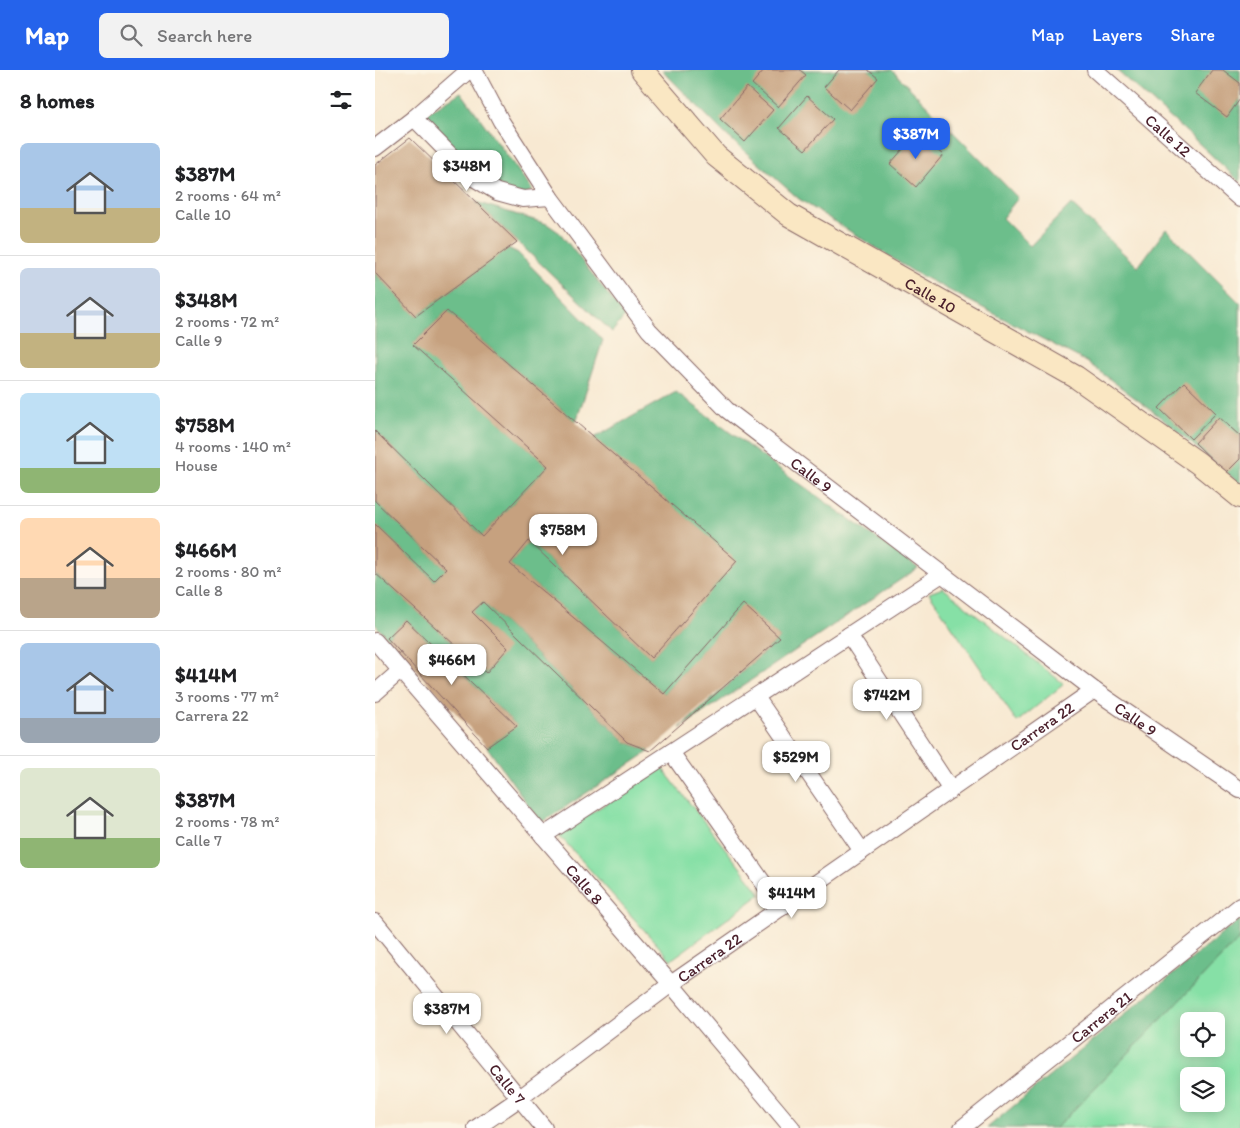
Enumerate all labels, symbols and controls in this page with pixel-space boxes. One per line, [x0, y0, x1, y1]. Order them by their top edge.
search box [99, 13, 449, 58]
text: Map [25, 21, 69, 50]
icon: search [117, 21, 145, 49]
text: Search here [157, 24, 252, 47]
text: Map [1031, 24, 1064, 46]
text: Layers [1092, 24, 1142, 46]
text: Share [1170, 24, 1215, 46]
icon: filters [327, 86, 355, 114]
text: 8 homes [20, 88, 95, 113]
street label: Calle 12 [1141, 110, 1195, 161]
pin: $387M [881, 118, 951, 160]
text: $387M [893, 124, 939, 143]
pin: $348M [432, 150, 502, 192]
text: $348M [443, 156, 491, 175]
text: $387M [175, 161, 236, 186]
icon: home [60, 163, 120, 223]
text: 2 rooms · 64 m² [175, 186, 281, 205]
text: Calle 10 [175, 205, 231, 224]
street label: Calle 10 [902, 273, 960, 317]
text: $348M [175, 287, 238, 312]
icon: home [60, 288, 120, 348]
text: 2 rooms · 72 m² [175, 312, 279, 331]
text: Calle 9 [175, 331, 222, 350]
text: $758M [175, 412, 235, 437]
icon: home [60, 413, 120, 473]
text: 4 rooms · 140 m² [175, 437, 291, 456]
street label: Calle 9 [787, 453, 836, 496]
text: House [175, 456, 218, 475]
pin: $758M [528, 514, 598, 556]
text: $758M [540, 520, 586, 539]
text: $466M [175, 537, 237, 562]
icon: home [60, 538, 120, 598]
text: 2 rooms · 80 m² [175, 562, 281, 581]
text: Calle 8 [175, 581, 223, 600]
pin: $466M [417, 644, 487, 686]
text: $466M [428, 650, 476, 669]
text: $414M [175, 662, 237, 687]
icon: home [60, 663, 120, 723]
pin: $742M [852, 678, 922, 721]
text: $742M [864, 685, 910, 704]
text: 3 rooms · 77 m² [175, 687, 279, 706]
street label: Carrera 22 [1006, 697, 1078, 755]
street label: Calle 9 [1111, 697, 1161, 740]
text: Carrera 22 [175, 706, 249, 725]
pin: $529M [761, 740, 831, 783]
text: $529M [773, 747, 819, 766]
text: $387M [175, 787, 236, 812]
icon: home [60, 788, 120, 848]
text: 2 rooms · 78 m² [175, 812, 280, 831]
text: Calle 7 [175, 831, 222, 850]
street label: Calle 8 [562, 860, 608, 908]
pin: $414M [757, 876, 827, 919]
text: $414M [768, 883, 816, 902]
street label: Carrera 22 [674, 928, 745, 986]
street label: Carrera 21 [1067, 986, 1136, 1047]
pin: $387M [412, 992, 482, 1035]
text: $387M [424, 999, 470, 1018]
map controls [1180, 1012, 1225, 1112]
button: locate [1180, 1012, 1225, 1057]
street label: Calle 7 [485, 1059, 530, 1108]
button: layers [1180, 1067, 1225, 1112]

